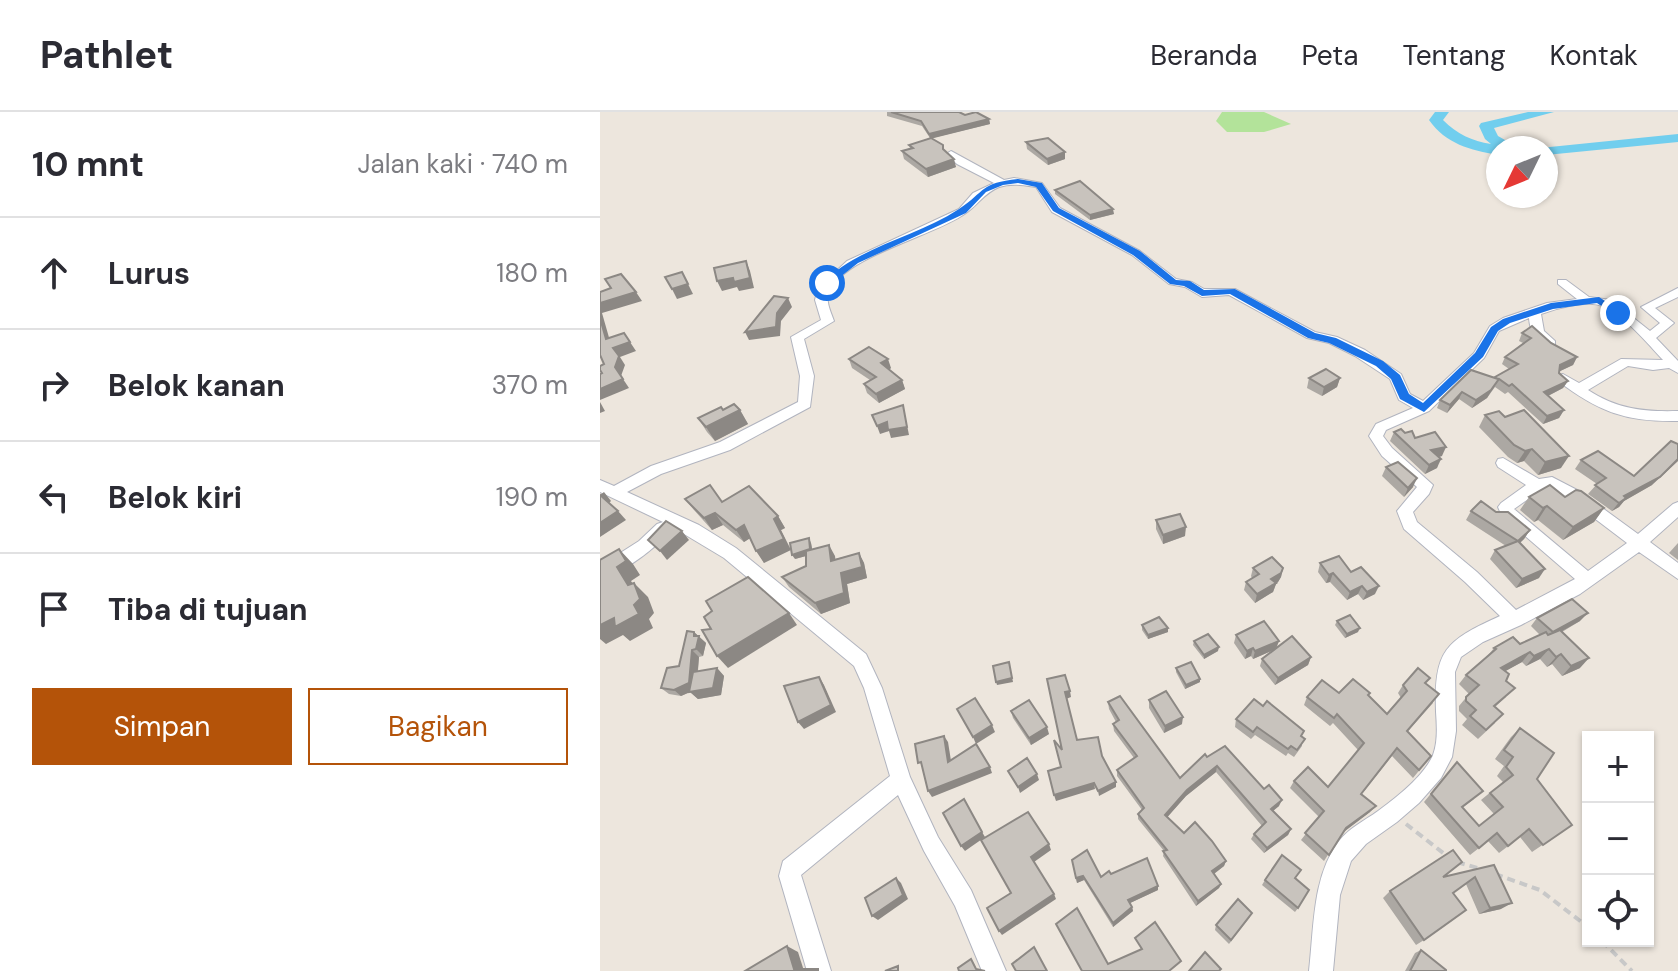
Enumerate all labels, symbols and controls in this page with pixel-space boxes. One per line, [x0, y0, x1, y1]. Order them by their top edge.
text: Pathlet [40, 30, 173, 80]
text: Beranda [1150, 37, 1257, 74]
text: Peta [1301, 37, 1358, 74]
text: Tentang [1402, 37, 1506, 74]
text: Kontak [1550, 37, 1638, 74]
north arrow [1486, 136, 1558, 208]
text: 10 mnt [32, 142, 144, 187]
text: Jalan kaki · 740 m [358, 147, 568, 181]
icon: ahead [32, 251, 76, 295]
text: Lurus [108, 254, 190, 293]
text: 180 m [496, 256, 568, 290]
route start [809, 265, 845, 301]
route end [1600, 295, 1636, 331]
icon: right [32, 363, 76, 407]
text: Belok kanan [108, 366, 285, 405]
text: 370 m [492, 368, 568, 402]
icon: left [32, 475, 76, 519]
text: Belok kiri [108, 478, 242, 517]
text: 190 m [496, 480, 568, 514]
icon: arrive [32, 587, 76, 631]
text: Tiba di tujuan [108, 590, 308, 629]
button: Simpan [32, 688, 292, 765]
button: Bagikan [308, 688, 568, 765]
map controls [1582, 731, 1654, 947]
button: + [1582, 731, 1654, 803]
button: − [1582, 803, 1654, 875]
button: locate [1582, 875, 1654, 947]

